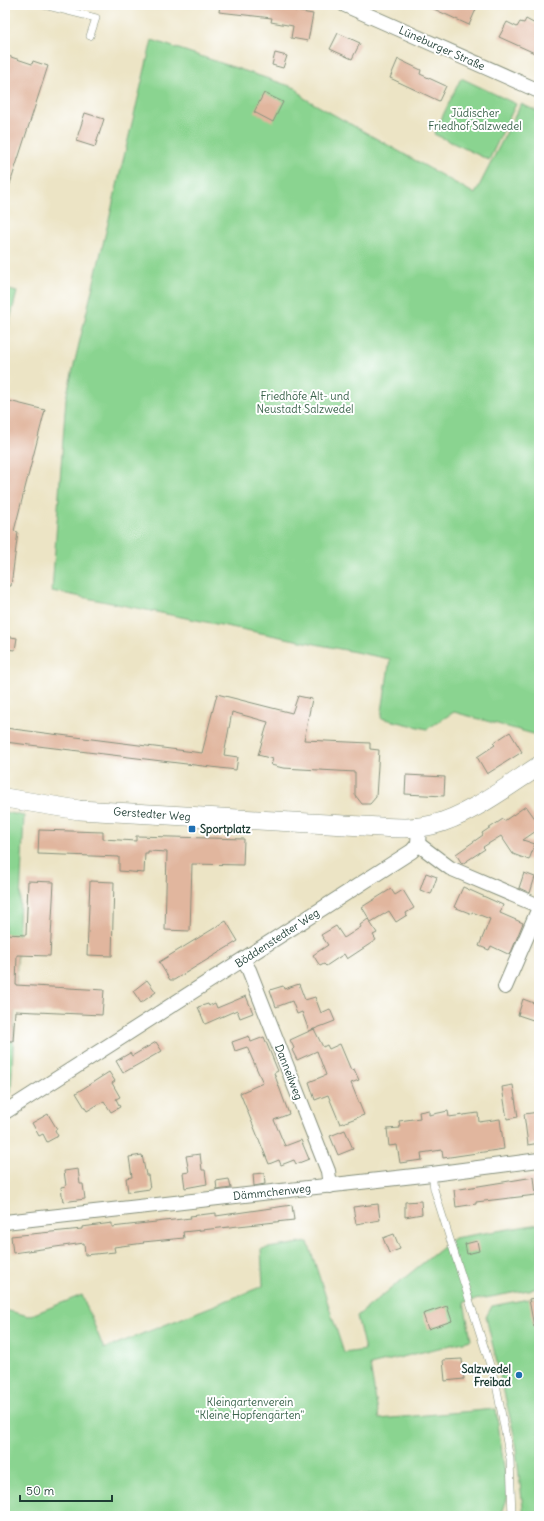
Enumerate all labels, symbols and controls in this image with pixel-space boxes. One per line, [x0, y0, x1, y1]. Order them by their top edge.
street label: Lüneburger Straße [397, 23, 487, 73]
park label: Jüdischer Friedhof Salzwedel [428, 106, 522, 133]
park label: Friedhöfe Alt- und Neustadt Salzwedel [256, 389, 354, 416]
street label: Gerstedter Weg [113, 804, 191, 824]
place label: Sportplatz [200, 822, 251, 837]
marker: Sportplatz [187, 824, 197, 834]
street label: Böddenstedter Weg [232, 905, 322, 971]
street label: Danneilweg [272, 1042, 306, 1102]
street label: Dämmchenweg [232, 1181, 312, 1203]
place label: Salzwedel Freibad [462, 1362, 512, 1389]
marker: Salzwedel Freibad [514, 1370, 524, 1380]
park label: Kleingartenverein "Kleine Hopfengärten" [196, 1395, 305, 1422]
scale bar [20, 1477, 112, 1503]
text: 50 m [26, 1483, 55, 1498]

